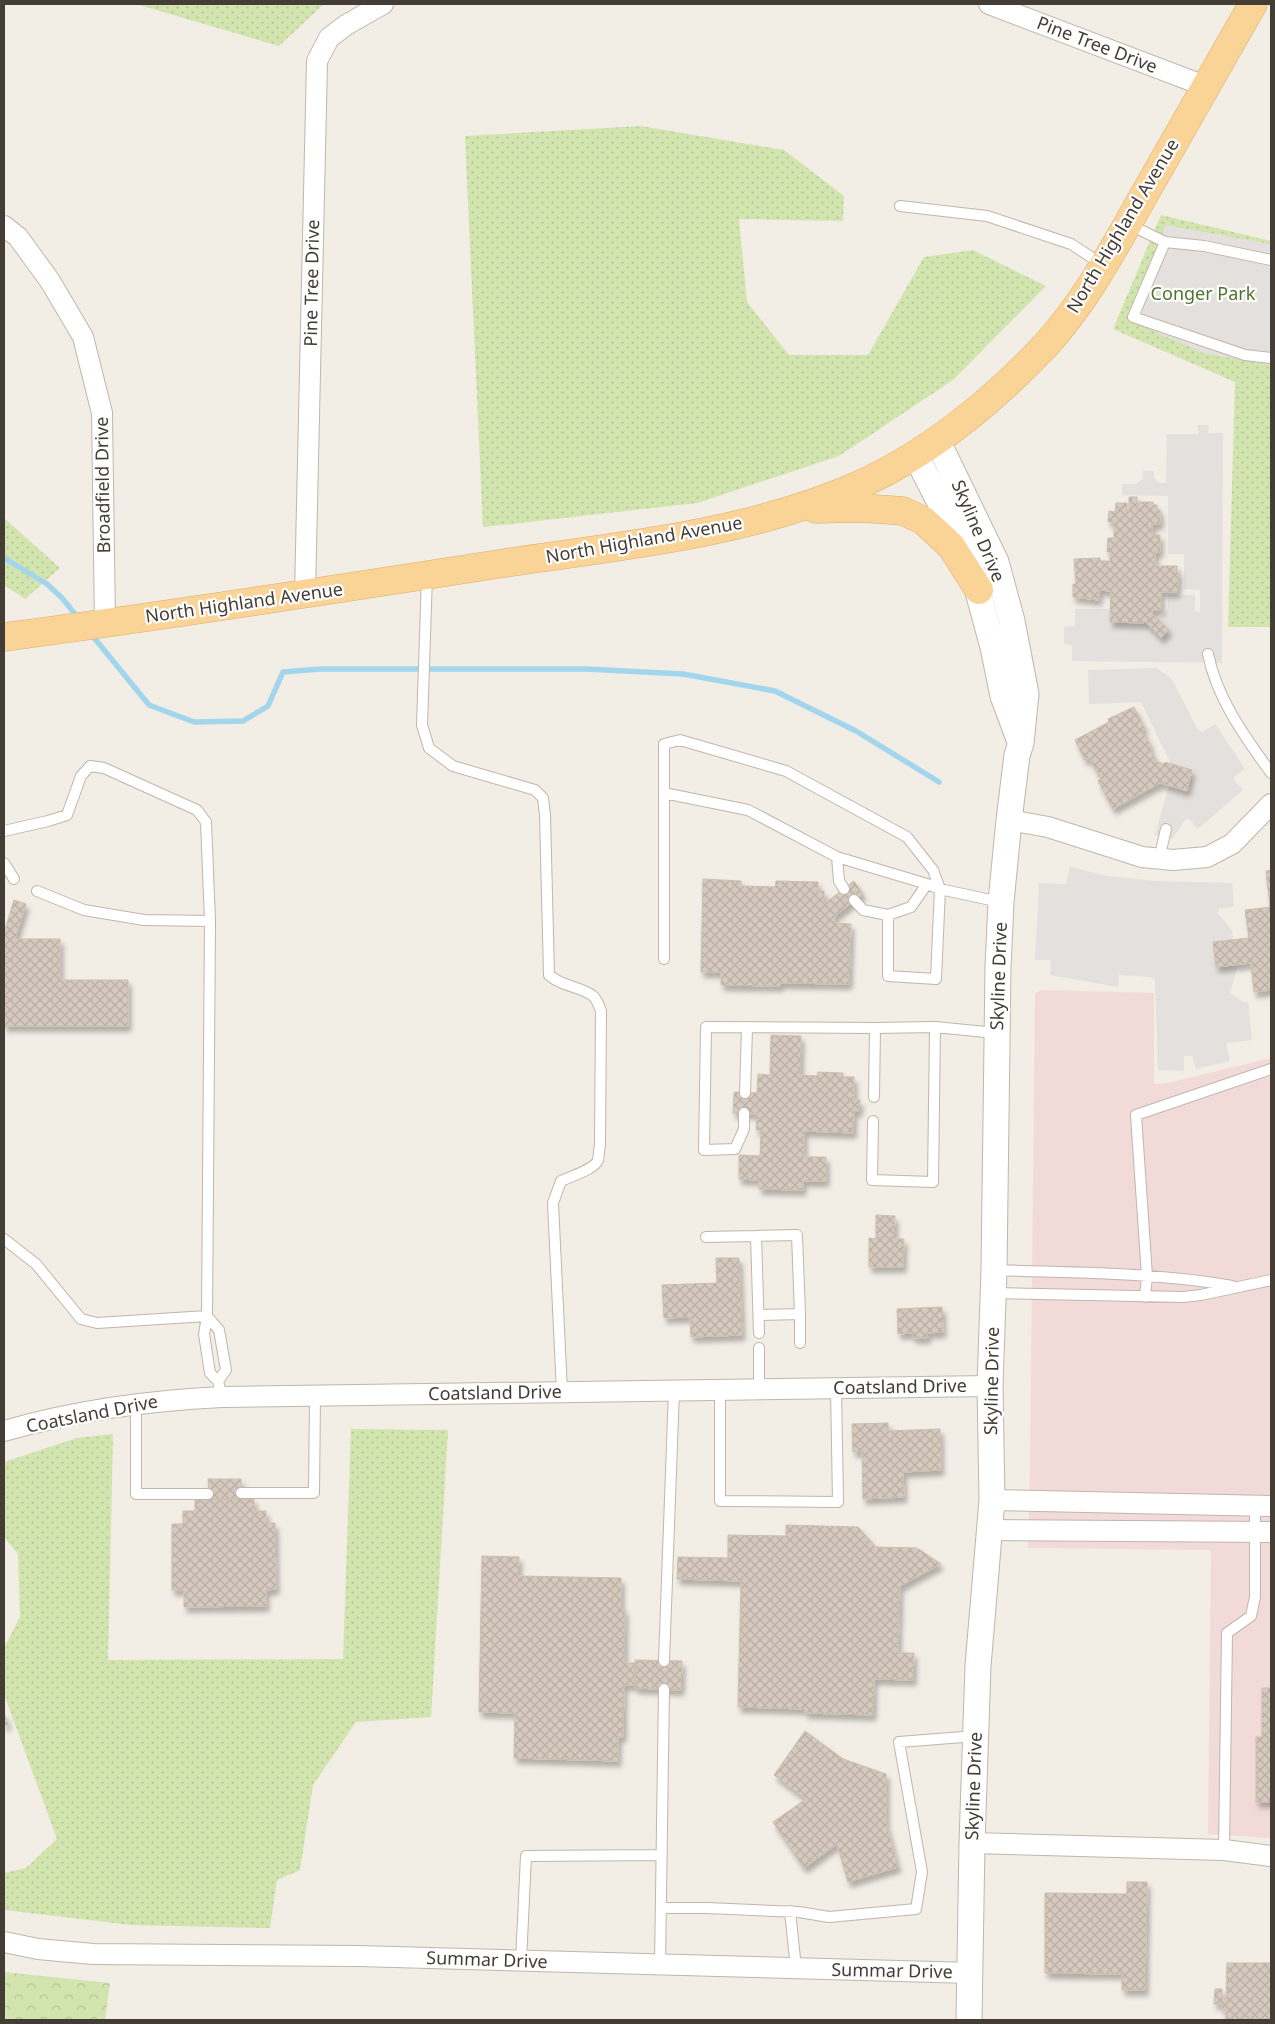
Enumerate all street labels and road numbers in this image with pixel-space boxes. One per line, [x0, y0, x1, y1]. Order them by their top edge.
street label: Pine Tree Drive [1034, 10, 1161, 78]
street label: North Highland Avenue [1061, 134, 1184, 317]
street label: Pine Tree Drive [298, 219, 324, 347]
street label: Broadfield Drive [89, 416, 115, 554]
street label: Skyline Drive [947, 476, 1011, 585]
street label: North Highland Avenue [544, 510, 744, 568]
street label: North Highland Avenue [144, 576, 344, 628]
street label: Skyline Drive [984, 921, 1012, 1031]
street label: Skyline Drive [978, 1327, 1004, 1435]
street label: Coatsland Drive [833, 1373, 967, 1399]
street label: Coatsland Drive [428, 1379, 562, 1405]
street label: Coatsland Drive [24, 1388, 160, 1438]
street label: Skyline Drive [959, 1731, 987, 1841]
street label: Summar Drive [426, 1945, 548, 1973]
street label: Summar Drive [831, 1957, 953, 1983]

